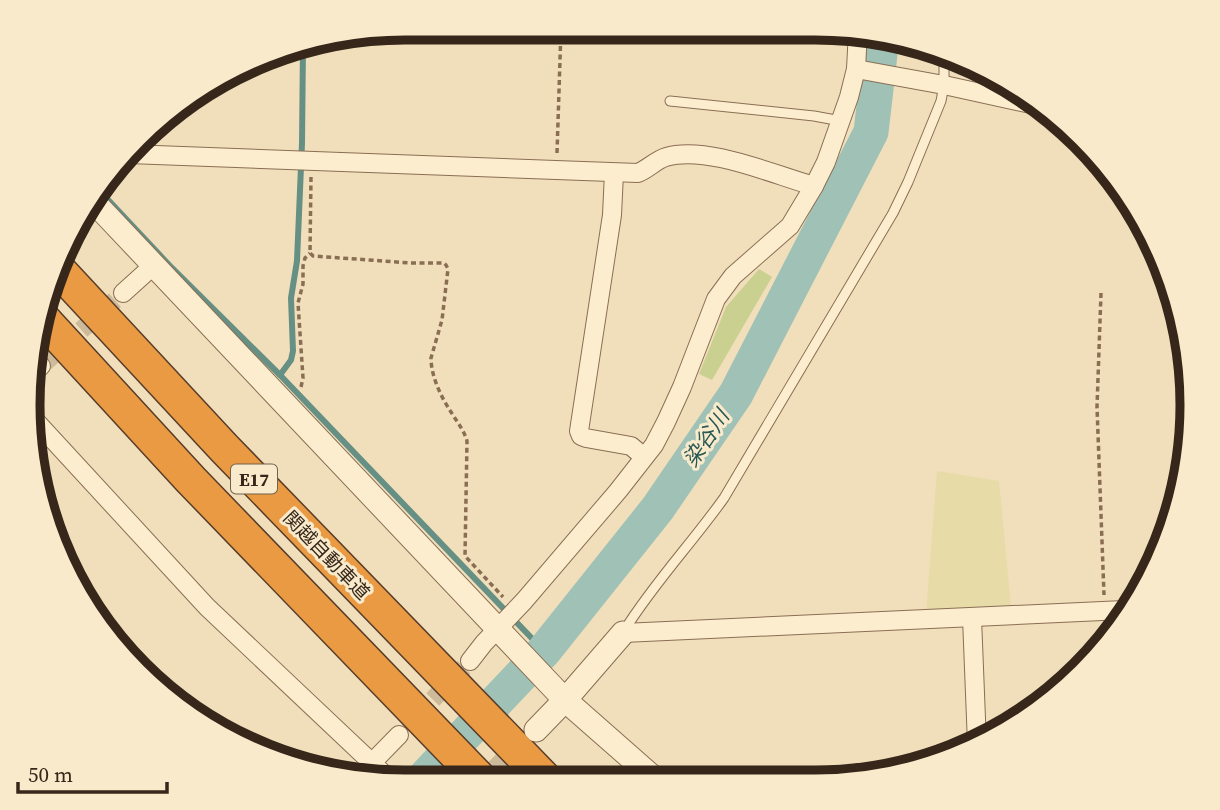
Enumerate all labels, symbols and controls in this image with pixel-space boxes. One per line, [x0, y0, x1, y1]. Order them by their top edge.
water label: 染谷川 [676, 402, 737, 472]
road number: E17 [231, 464, 277, 494]
street label: 関越自動車道 [278, 505, 376, 605]
scale bar [18, 750, 166, 794]
text: 50 m [28, 760, 73, 789]

